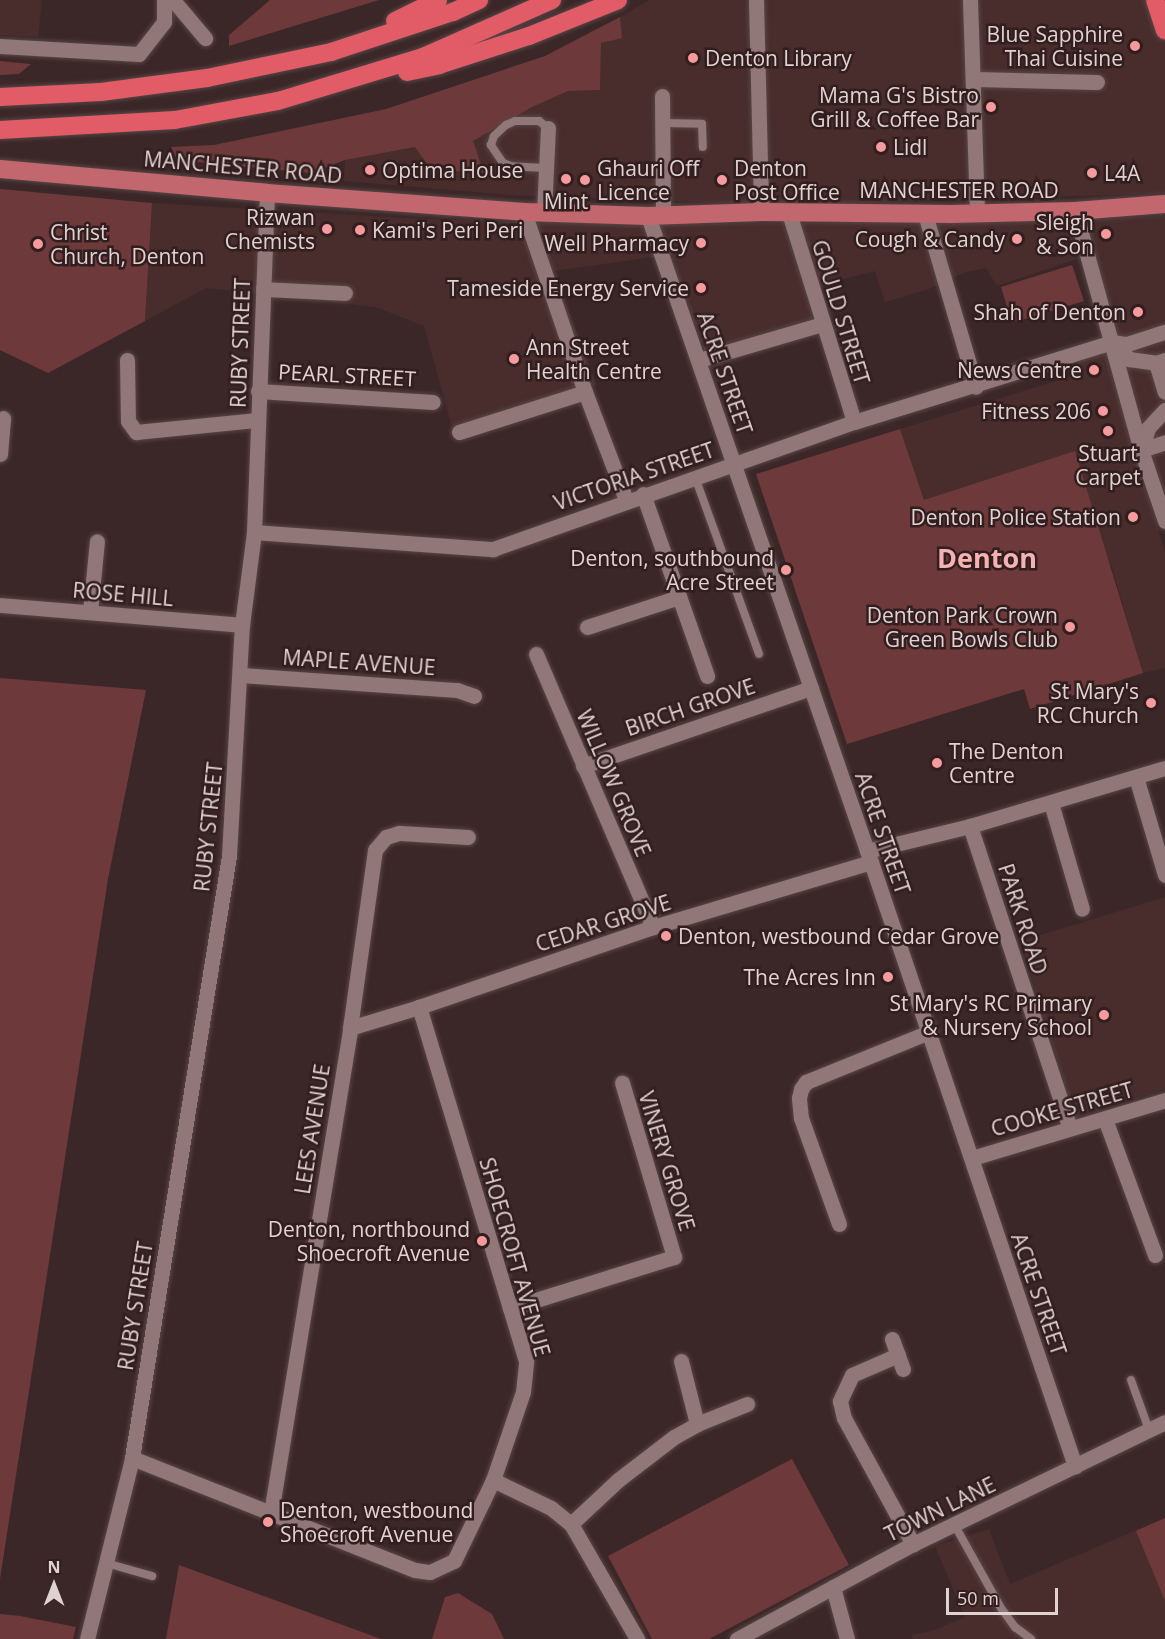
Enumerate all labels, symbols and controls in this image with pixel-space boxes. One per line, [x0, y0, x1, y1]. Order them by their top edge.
place label: Blue Sapphire Thai Cuisine [987, 21, 1123, 71]
marker: Blue Sapphire Thai Cuisine [1128, 39, 1142, 53]
place label: Denton Library [705, 45, 852, 71]
marker: Denton Library [686, 51, 700, 65]
place label: Mama G's Bistro Grill & Coffee Bar [810, 82, 979, 132]
marker: Mama G's Bistro Grill & Coffee Bar [984, 100, 998, 114]
place label: Lidl [893, 134, 927, 160]
marker: Lidl [874, 140, 888, 154]
street label: MANCHESTER ROAD [143, 146, 343, 188]
place label: Ghauri Off Licence [597, 155, 699, 205]
place label: Denton Post Office [734, 155, 840, 205]
place label: Optima House [382, 157, 523, 183]
place label: L4A [1104, 160, 1140, 186]
marker: Optima House [363, 163, 377, 177]
marker: L4A [1085, 166, 1099, 180]
marker: Mint [559, 172, 573, 186]
marker: Ghauri Off Licence [578, 173, 592, 187]
marker: Denton Post Office [715, 173, 729, 187]
street label: MANCHESTER ROAD [859, 177, 1059, 203]
place label: Mint [544, 188, 588, 214]
place label: Rizwan Chemists [225, 204, 315, 254]
place label: Sleigh & Son [1036, 209, 1094, 259]
place label: Kami's Peri Peri [372, 217, 523, 243]
place label: Christ Church, Denton [50, 219, 204, 269]
marker: Rizwan Chemists [320, 222, 334, 236]
marker: Kami's Peri Peri [353, 223, 367, 237]
place label: Cough & Candy [855, 226, 1005, 252]
marker: Sleigh & Son [1099, 227, 1113, 241]
place label: Well Pharmacy [544, 230, 689, 256]
marker: Cough & Candy [1010, 232, 1024, 246]
marker: Well Pharmacy [694, 236, 708, 250]
marker: Christ Church, Denton [31, 237, 45, 251]
street label: GOULD STREET [807, 237, 875, 387]
place label: Tameside Energy Service [447, 275, 689, 301]
street label: RUBY STREET [225, 278, 255, 408]
marker: Tameside Energy Service [694, 281, 708, 295]
place label: Shah of Denton [974, 299, 1126, 325]
marker: Shah of Denton [1131, 305, 1145, 319]
street label: ACRE STREET [692, 309, 758, 437]
place label: Ann Street Health Centre [526, 334, 662, 384]
marker: Ann Street Health Centre [507, 352, 521, 366]
place label: News Centre [957, 357, 1082, 383]
street label: PEARL STREET [277, 359, 417, 391]
marker: News Centre [1087, 363, 1101, 377]
place label: Fitness 206 [981, 398, 1091, 424]
marker: Fitness 206 [1096, 404, 1110, 418]
marker: Stuart Carpet [1101, 424, 1115, 438]
street label: VICTORIA STREET [550, 437, 718, 515]
place label: Stuart Carpet [1075, 440, 1141, 490]
place label: Denton Police Station [910, 504, 1121, 530]
marker: Denton Police Station [1126, 510, 1140, 524]
district label: Denton [937, 542, 1037, 574]
place label: Denton, southbound Acre Street [570, 545, 774, 595]
marker: Denton, southbound Acre Street [779, 563, 793, 577]
street label: ROSE HILL [71, 577, 175, 611]
place label: Denton Park Crown Green Bowls Club [867, 602, 1058, 652]
marker: Denton Park Crown Green Bowls Club [1063, 620, 1077, 634]
street label: MAPLE AVENUE [282, 644, 436, 680]
street label: BIRCH GROVE [622, 673, 758, 741]
place label: St Mary's RC Church [1037, 678, 1139, 728]
marker: St Mary's RC Church [1144, 696, 1158, 710]
street label: WILLOW GROVE [572, 706, 656, 860]
place label: The Denton Centre [949, 738, 1064, 788]
marker: The Denton Centre [930, 756, 944, 770]
street label: RUBY STREET [189, 761, 227, 893]
street label: ACRE STREET [850, 769, 916, 897]
street label: PARK ROAD [993, 860, 1053, 978]
street label: CEDAR GROVE [532, 889, 674, 957]
place label: Denton, westbound Cedar Grove [678, 923, 999, 949]
marker: Denton, westbound Cedar Grove [659, 929, 673, 943]
place label: The Acres Inn [744, 964, 876, 990]
marker: The Acres Inn [881, 970, 895, 984]
place label: St Mary's RC Primary & Nursery School [889, 990, 1092, 1040]
marker: St Mary's RC Primary & Nursery School [1097, 1008, 1111, 1022]
street label: LEES AVENUE [289, 1062, 335, 1196]
street label: COOKE STREET [988, 1077, 1136, 1141]
street label: VINERY GROVE [634, 1088, 700, 1234]
street label: SHOECROFT AVENUE [475, 1155, 555, 1359]
place label: Denton, northbound Shoecroft Avenue [268, 1216, 470, 1266]
street label: ACRE STREET [1006, 1230, 1072, 1358]
marker: Denton, northbound Shoecroft Avenue [475, 1234, 489, 1248]
street label: RUBY STREET [112, 1240, 158, 1372]
street label: TOWN LANE [880, 1471, 1000, 1547]
place label: Denton, westbound Shoecroft Avenue [280, 1497, 473, 1547]
marker: Denton, westbound Shoecroft Avenue [261, 1515, 275, 1529]
north arrow [24, 1555, 84, 1615]
text: N [47, 1556, 61, 1578]
scale bar [949, 1576, 1062, 1614]
text: 50 m [957, 1586, 999, 1610]

